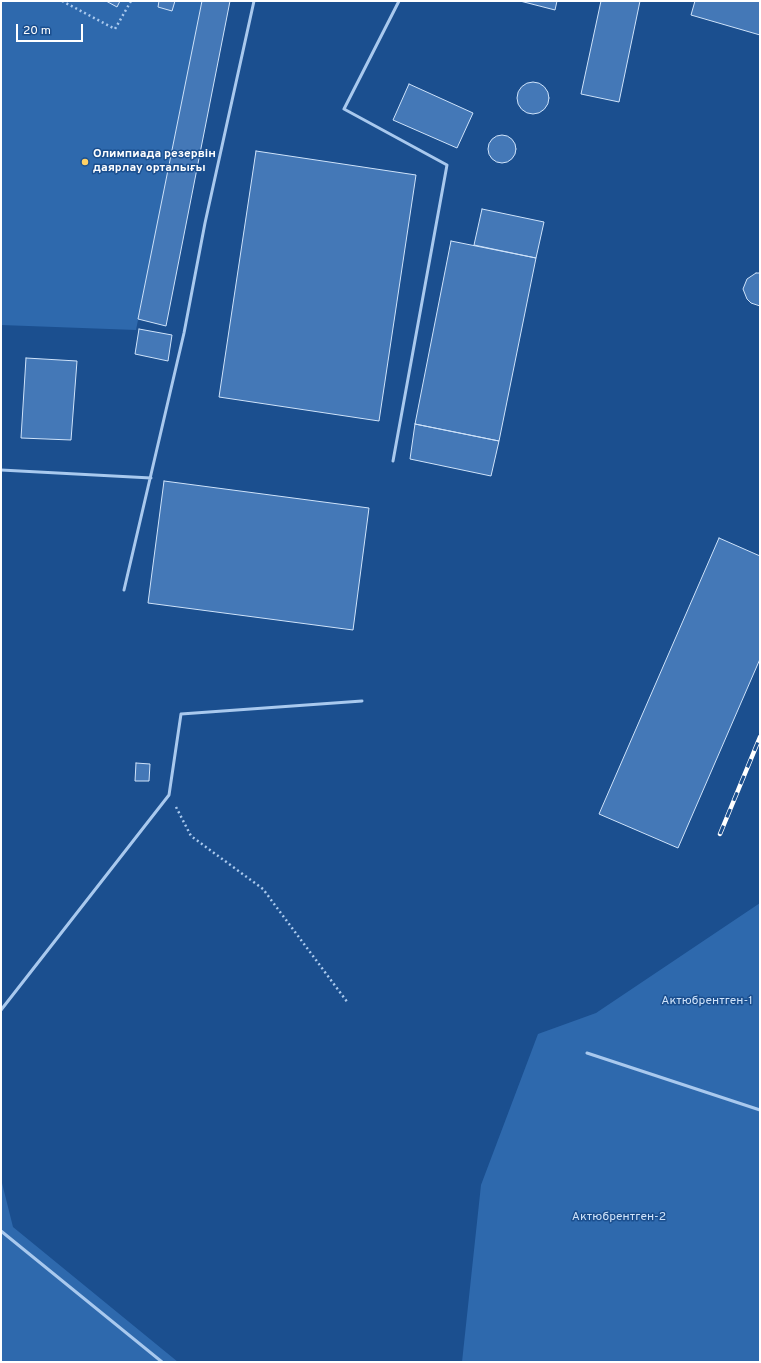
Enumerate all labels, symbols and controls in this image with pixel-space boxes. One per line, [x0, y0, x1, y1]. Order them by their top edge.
scale bar [18, 16, 85, 42]
text: 20 m [23, 23, 51, 39]
place label: Олимпиада резервін даярлау орталығы [93, 148, 216, 176]
marker: Олимпиада резервін даярлау орталығы [80, 157, 90, 167]
park label: Актюбрентген-1 [661, 995, 753, 1009]
park label: Актюбрентген-2 [572, 1211, 666, 1225]

